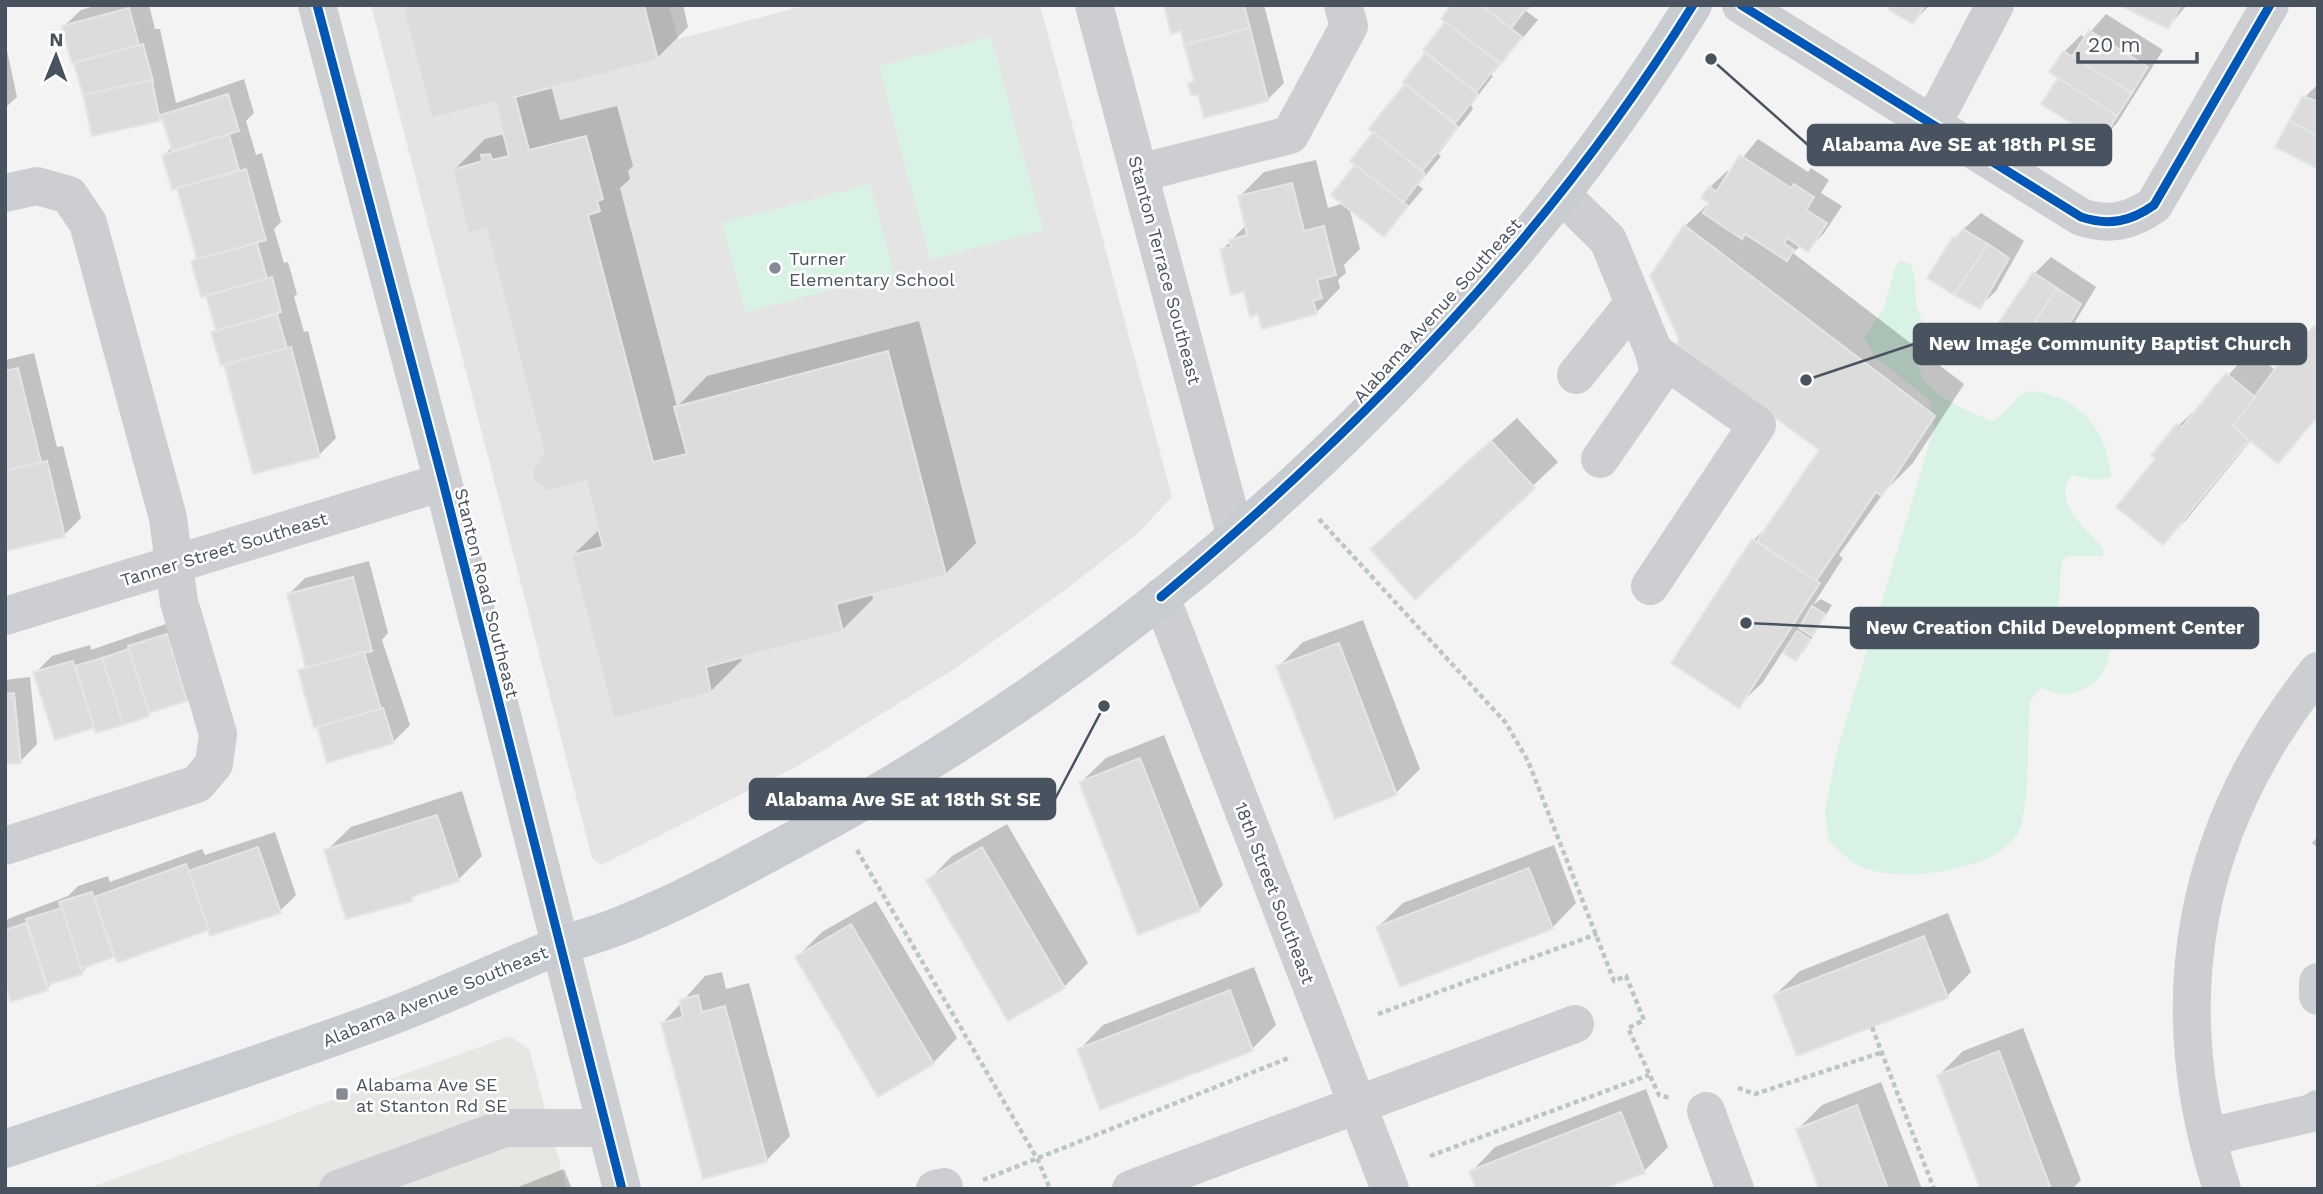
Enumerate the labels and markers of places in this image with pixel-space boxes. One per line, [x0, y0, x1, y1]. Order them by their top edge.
callout: Alabama Ave SE at 18th Pl SE [1808, 125, 2111, 165]
place label: Turner Elementary School [789, 248, 955, 290]
marker: Turner Elementary School [767, 260, 783, 276]
callout: New Image Community Baptist Church [1914, 324, 2306, 364]
callout: New Creation Child Development Center [1851, 608, 2258, 648]
callout: Alabama Ave SE at 18th St SE [750, 779, 1055, 819]
place label: Alabama Ave SE at Stanton Rd SE [356, 1074, 508, 1116]
marker: Alabama Ave SE at Stanton Rd SE [334, 1086, 350, 1102]

